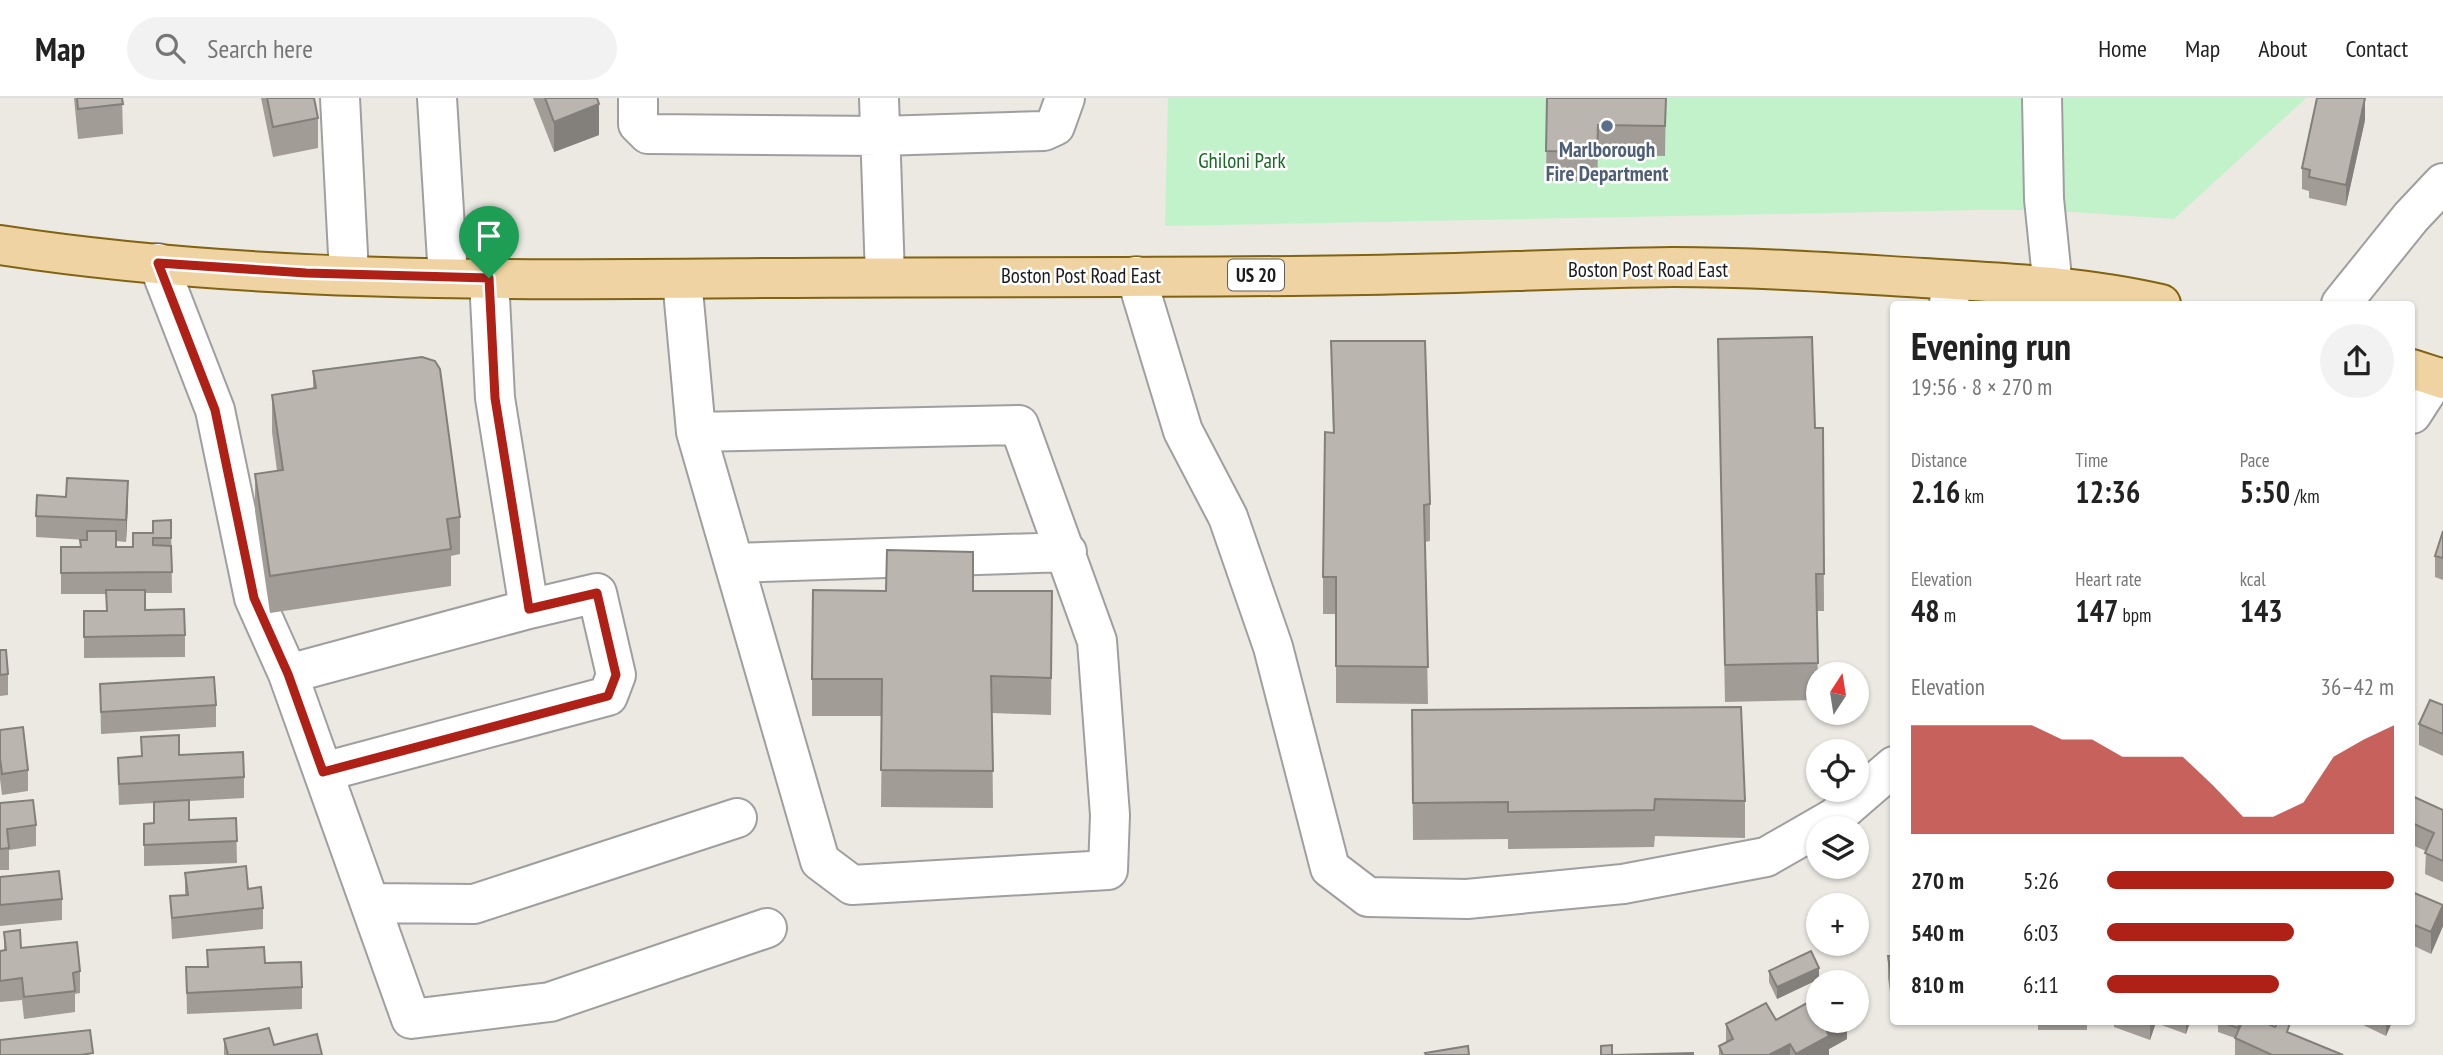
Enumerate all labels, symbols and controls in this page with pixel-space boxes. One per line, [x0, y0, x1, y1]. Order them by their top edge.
search box [127, 17, 617, 80]
text: Map [35, 27, 85, 70]
icon: search [151, 29, 189, 67]
text: Search here [207, 32, 313, 65]
text: Home [2098, 33, 2147, 64]
text: Map [2185, 33, 2220, 64]
text: About [2258, 33, 2307, 64]
text: Contact [2345, 33, 2408, 64]
marker: Marlborough Fire Department [1599, 118, 1615, 134]
place label: Marlborough Fire Department [1546, 136, 1668, 187]
park label: Ghiloni Park [1198, 147, 1286, 174]
pin [459, 206, 519, 278]
icon: arrive [470, 217, 508, 255]
street label: Boston Post Road East [1568, 256, 1728, 283]
road number: US 20 [1228, 260, 1284, 290]
street label: Boston Post Road East [1001, 262, 1161, 289]
text: Evening run [1911, 321, 2071, 370]
button: share [2320, 324, 2394, 398]
text: 19:56 · 8 × 270 m [1911, 372, 2052, 401]
text: Distance [1911, 448, 1967, 472]
text: Time [2075, 448, 2108, 472]
text: Pace [2240, 448, 2270, 472]
text: 2.16 [1911, 472, 1960, 511]
text: 12:36 [2075, 472, 2140, 511]
text: 5:50 [2240, 472, 2290, 511]
text: km [1960, 484, 1984, 508]
text: /km [2290, 484, 2320, 508]
text: Elevation [1911, 567, 1972, 591]
text: Heart rate [2075, 567, 2142, 591]
text: kcal [2240, 567, 2266, 591]
text: 48 [1911, 591, 1940, 630]
text: 147 [2075, 591, 2118, 630]
text: 143 [2240, 591, 2283, 630]
text: m [1940, 603, 1956, 627]
text: bpm [2118, 603, 2151, 627]
north arrow [1806, 662, 1869, 724]
map controls [1806, 662, 1869, 1033]
text: Elevation [1911, 672, 1985, 701]
text: 36–42 m [2321, 672, 2394, 701]
button: locate [1806, 739, 1869, 802]
button: layers [1806, 816, 1869, 879]
text: 270 m [1911, 866, 1964, 895]
text: 5:26 [2023, 866, 2059, 895]
button: + [1806, 893, 1869, 956]
text: 540 m [1911, 918, 1964, 947]
text: 6:03 [2023, 918, 2059, 947]
button: − [1806, 970, 1869, 1033]
text: 810 m [1911, 970, 1964, 999]
text: 6:11 [2023, 970, 2059, 999]

